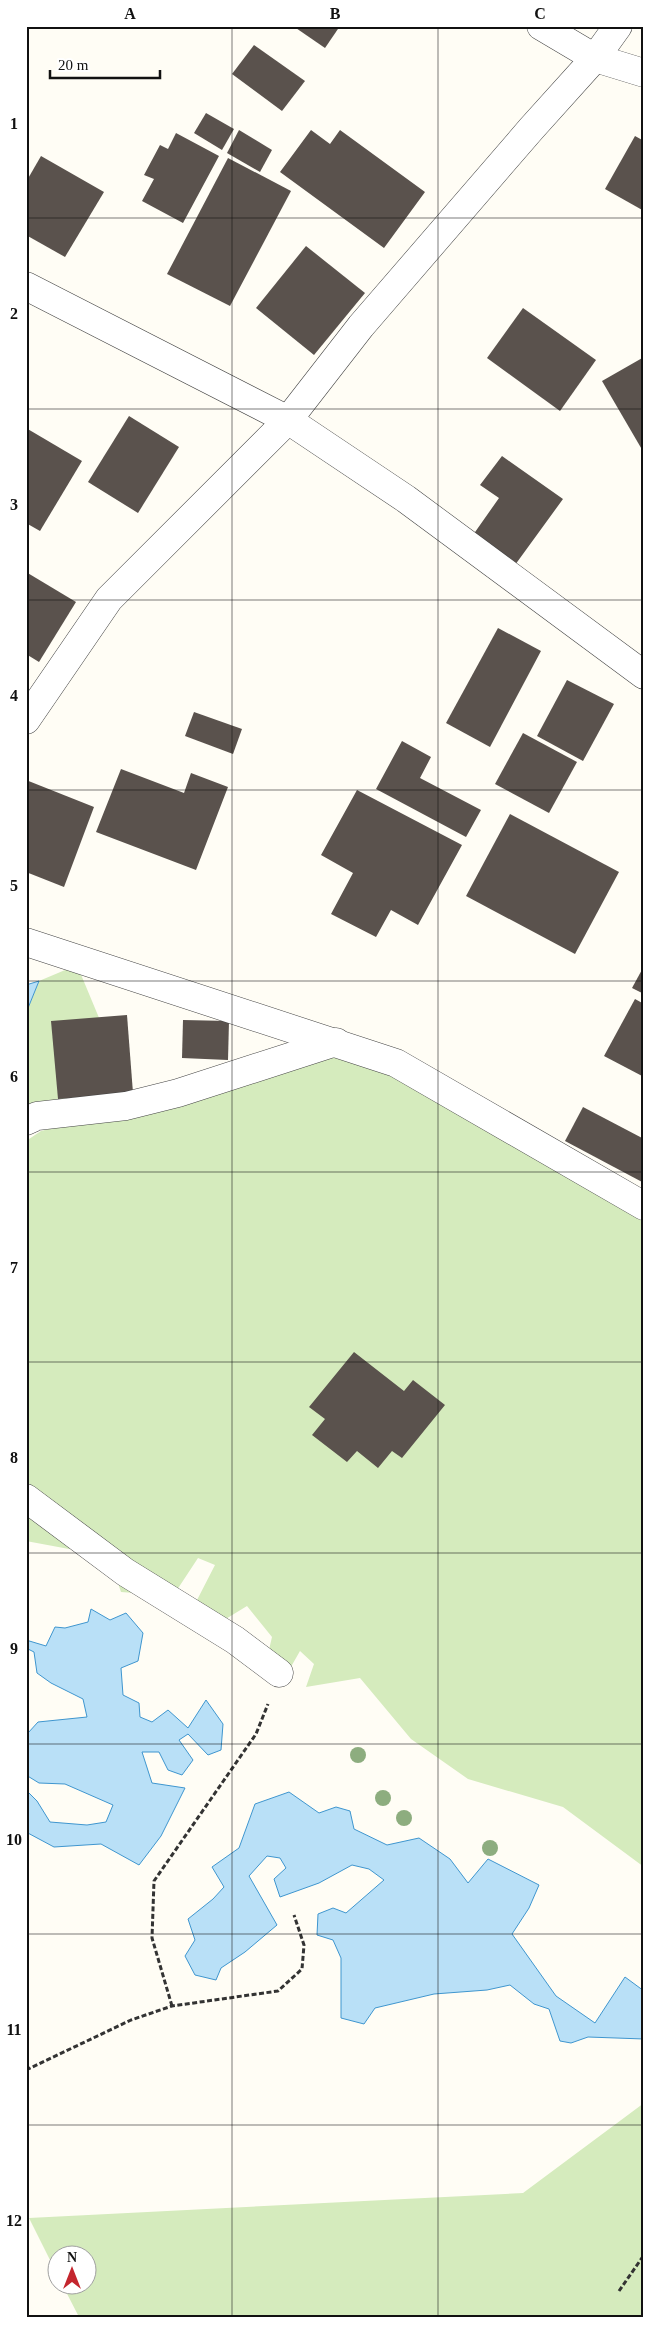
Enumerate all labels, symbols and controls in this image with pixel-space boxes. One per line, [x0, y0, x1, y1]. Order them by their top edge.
text: A [124, 5, 136, 22]
text: B [330, 5, 341, 22]
text: C [534, 5, 546, 22]
scale bar [50, 48, 160, 80]
text: 20 m [58, 57, 89, 73]
text: 1 [10, 115, 18, 132]
text: 2 [10, 305, 18, 322]
text: 3 [10, 496, 18, 513]
text: 4 [10, 687, 18, 704]
text: 5 [10, 877, 18, 894]
text: 6 [10, 1068, 18, 1085]
text: 7 [10, 1259, 18, 1276]
text: 8 [10, 1449, 18, 1466]
text: 9 [10, 1640, 18, 1657]
text: 10 [6, 1831, 22, 1848]
text: 11 [6, 2021, 22, 2038]
text: 12 [6, 2212, 22, 2229]
north arrow [48, 2246, 98, 2296]
text: N [67, 2250, 77, 2265]

